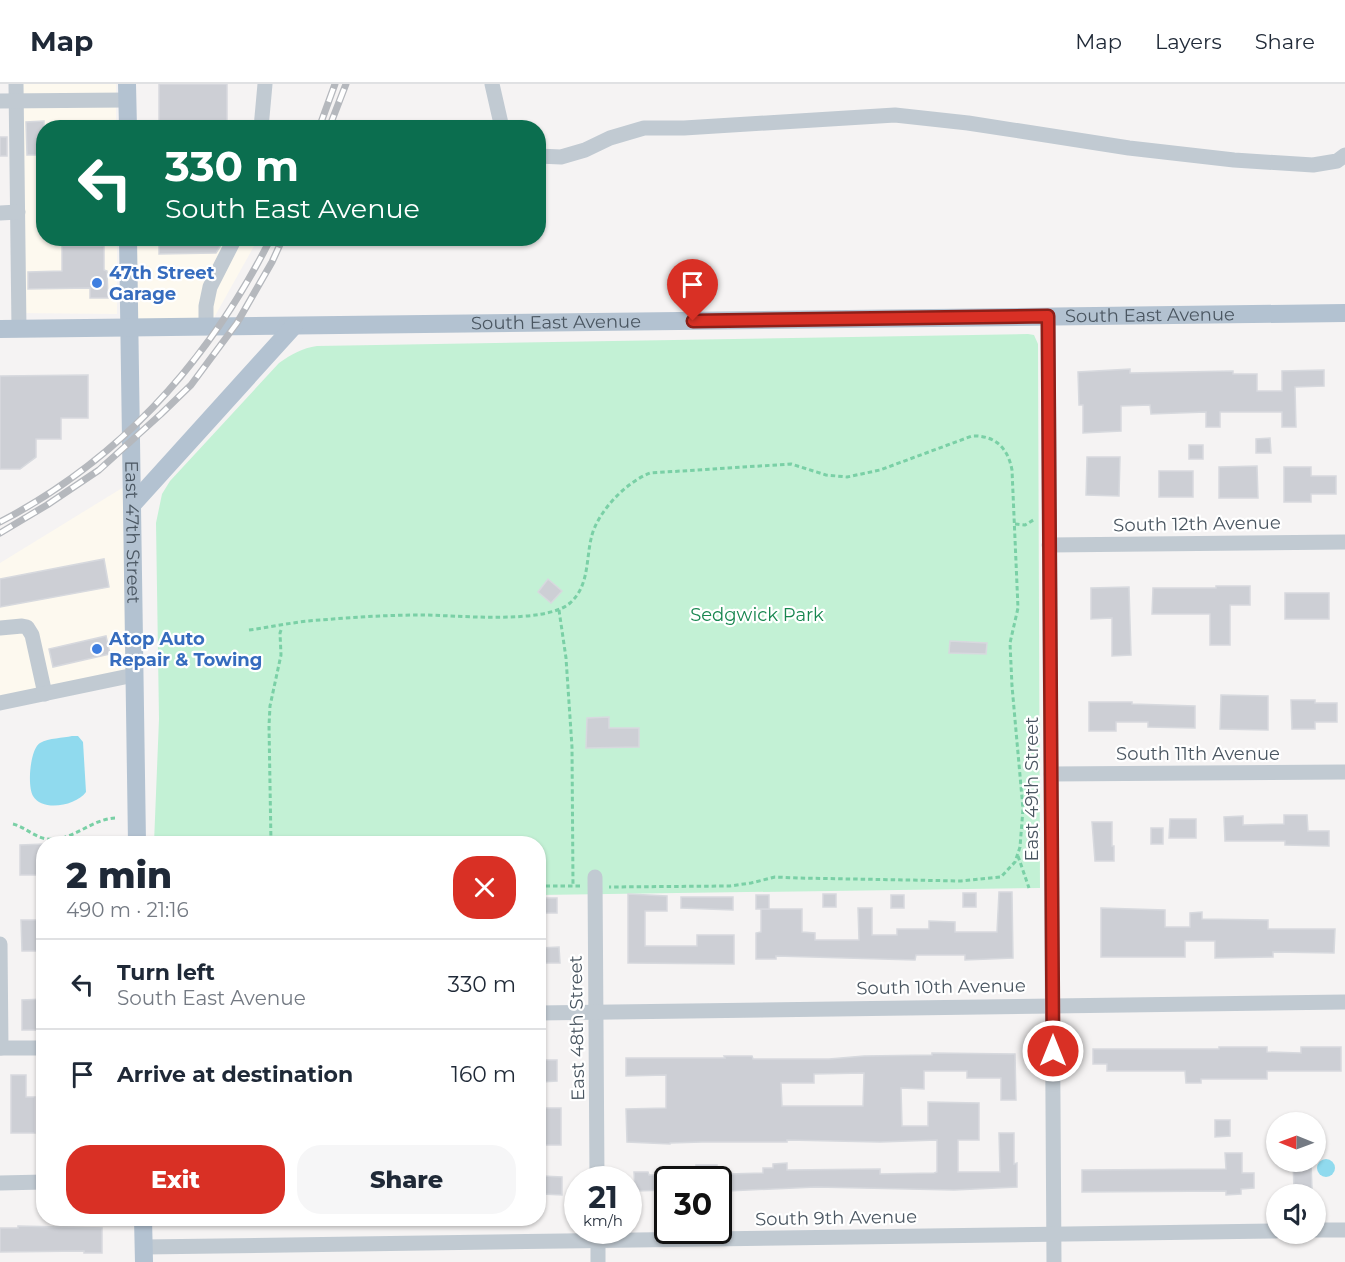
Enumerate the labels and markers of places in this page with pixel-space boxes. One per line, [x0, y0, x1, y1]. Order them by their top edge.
pin [667, 259, 718, 321]
place label: 47th Street Garage [109, 262, 215, 305]
marker: 47th Street Garage [90, 276, 104, 290]
place label: Atop Auto Repair & Towing [108, 628, 262, 671]
marker: Atop Auto Repair & Towing [90, 642, 104, 656]

